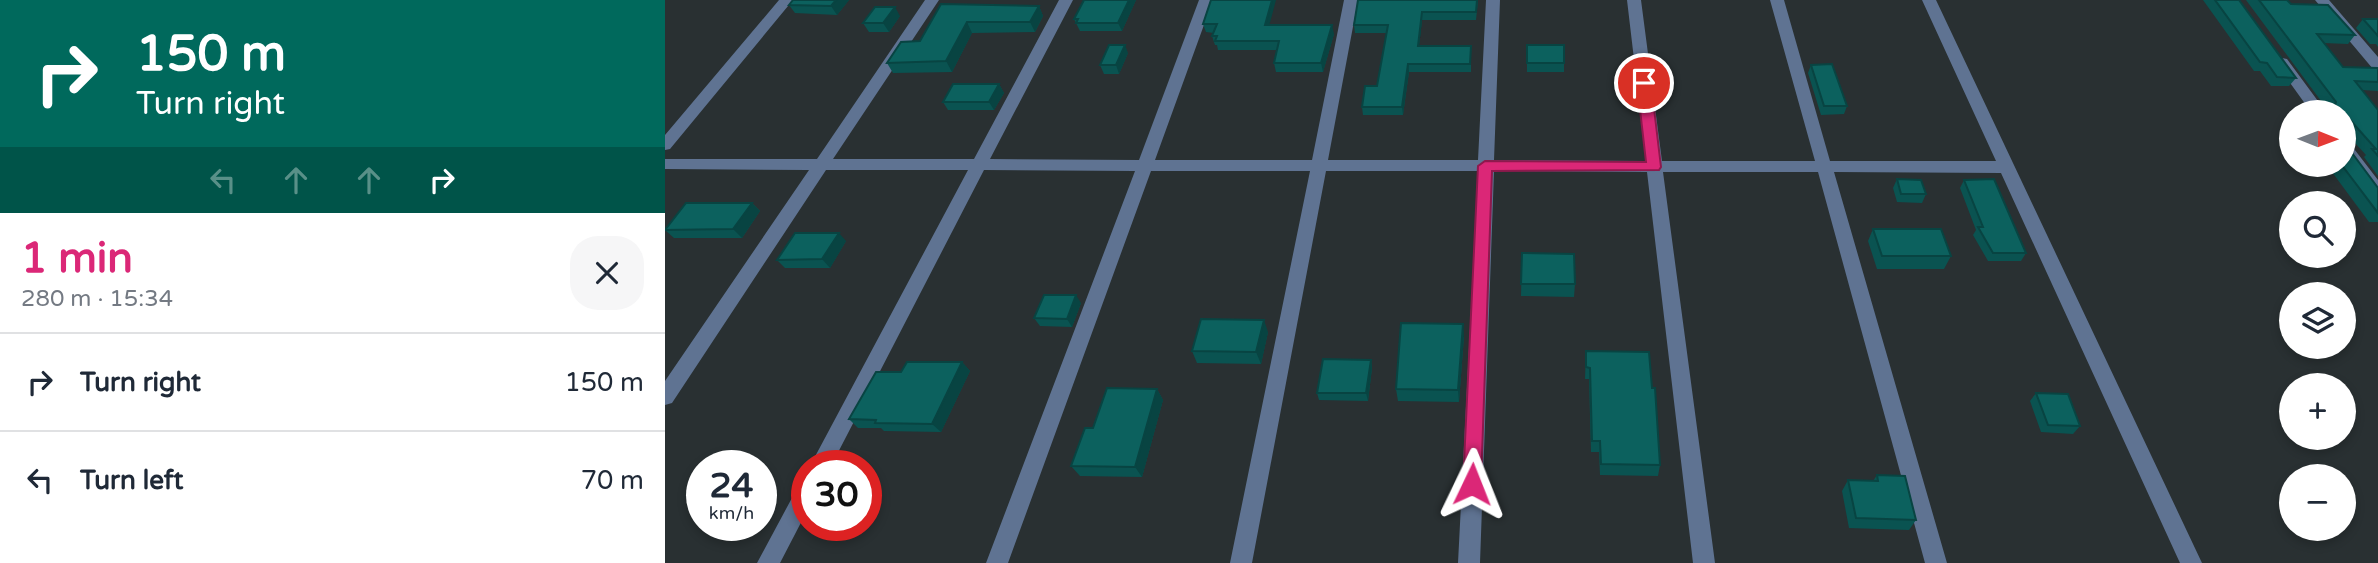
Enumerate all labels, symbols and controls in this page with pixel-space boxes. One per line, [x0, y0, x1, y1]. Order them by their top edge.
text: 150 m [136, 25, 286, 84]
icon: right [21, 28, 112, 119]
pin [1614, 53, 1674, 113]
icon: arrive [1625, 64, 1663, 102]
text: Turn right [136, 85, 285, 123]
north arrow [2279, 100, 2355, 177]
map controls [2279, 100, 2356, 541]
icon: left [204, 161, 242, 199]
icon: ahead [277, 161, 315, 199]
icon: ahead [350, 161, 388, 199]
icon: right [423, 161, 461, 199]
button: search [2279, 191, 2356, 268]
text: 1 min [21, 233, 133, 284]
button: close [570, 236, 644, 310]
button: layers [2279, 282, 2356, 359]
text: 280 m · 15:34 [21, 285, 173, 313]
icon: right [21, 363, 59, 401]
text: Turn right [80, 367, 201, 398]
text: 150 m [564, 367, 644, 398]
button: + [2279, 373, 2356, 450]
position arrow [1435, 447, 1509, 521]
speed limit sign: 30 [791, 450, 882, 541]
icon: left [21, 461, 59, 499]
button: − [2279, 464, 2356, 541]
text: Turn left [80, 465, 183, 496]
text: 70 m [581, 465, 644, 496]
text: 24 [710, 465, 753, 507]
text: km/h [709, 502, 754, 524]

